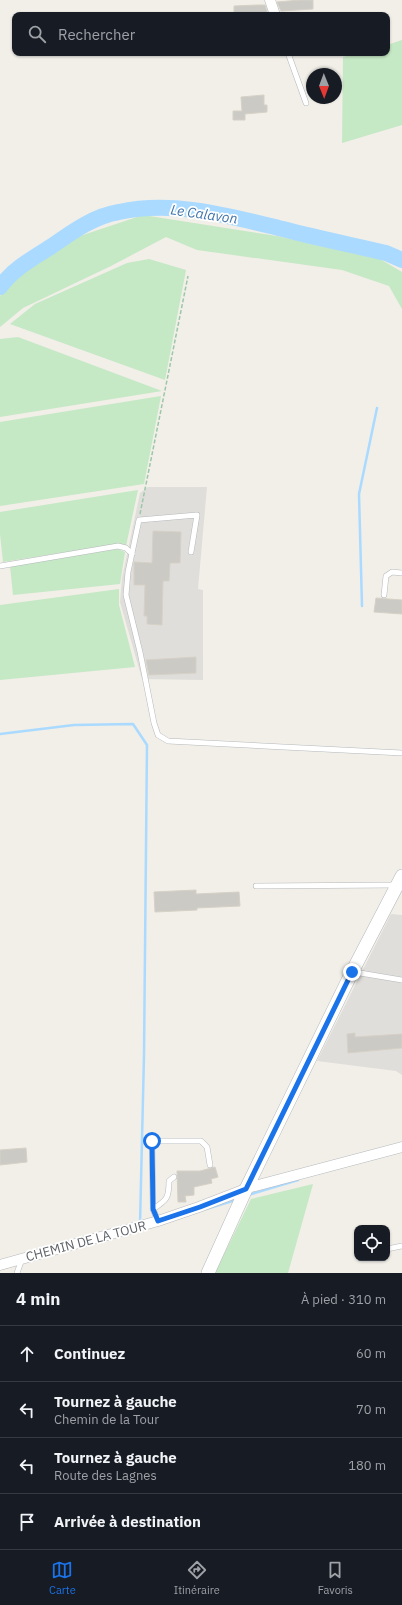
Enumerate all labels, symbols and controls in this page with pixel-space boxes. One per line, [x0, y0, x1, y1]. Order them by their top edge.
search box [12, 12, 390, 56]
icon: search [26, 23, 48, 45]
text: Rechercher [58, 25, 135, 44]
north arrow [306, 68, 342, 104]
water label: Le Calavon [169, 200, 239, 228]
route end [343, 963, 361, 981]
route start [143, 1132, 161, 1150]
street label: CHEMIN DE LA TOUR [24, 1217, 148, 1265]
map controls [354, 1225, 390, 1261]
button: locate [354, 1225, 390, 1261]
text: 4 min [16, 1288, 60, 1310]
text: À pied · 310 m [301, 1291, 386, 1308]
icon: ahead [16, 1343, 38, 1365]
text: Continuez [54, 1344, 125, 1363]
text: 60 m [356, 1345, 386, 1362]
text: Tournez à gauche [54, 1392, 177, 1411]
icon: left [16, 1399, 38, 1421]
text: 70 m [356, 1401, 386, 1418]
text: Chemin de la Tour [54, 1411, 159, 1428]
text: Tournez à gauche [54, 1448, 177, 1467]
icon: left [16, 1455, 38, 1477]
text: 180 m [348, 1457, 386, 1474]
text: Route des Lagnes [54, 1467, 157, 1484]
icon: arrive [16, 1511, 38, 1533]
text: Arrivée à destination [54, 1512, 201, 1531]
tab: Carte [49, 1559, 76, 1597]
tab: Itinéraire [174, 1559, 220, 1597]
tab: Favoris [318, 1559, 353, 1597]

